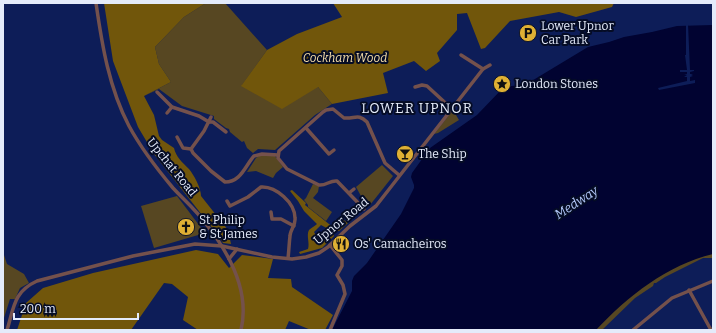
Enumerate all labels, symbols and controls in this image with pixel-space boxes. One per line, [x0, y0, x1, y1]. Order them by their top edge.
place label: Lower Upnor Car Park [541, 19, 614, 47]
parking icon: Lower Upnor Car Park [518, 23, 538, 43]
park label: Cockham Wood [303, 51, 387, 65]
place icon: London Stones [492, 74, 512, 94]
place label: London Stones [515, 77, 598, 91]
district label: LOWER UPNOR [361, 100, 473, 117]
street label: Upchat Road [144, 135, 200, 199]
bar icon: The Ship [395, 144, 415, 164]
place label: The Ship [418, 147, 467, 161]
water label: Medway [552, 182, 602, 222]
street label: Upnor Road [311, 195, 371, 247]
place label: St Philip & St James [199, 213, 258, 241]
church icon: St Philip & St James [176, 217, 196, 237]
restaurant icon: Os' Camacheiros [331, 234, 351, 254]
place label: Os' Camacheiros [354, 237, 447, 251]
scale bar [14, 295, 138, 321]
text: 200 m [20, 302, 56, 316]

